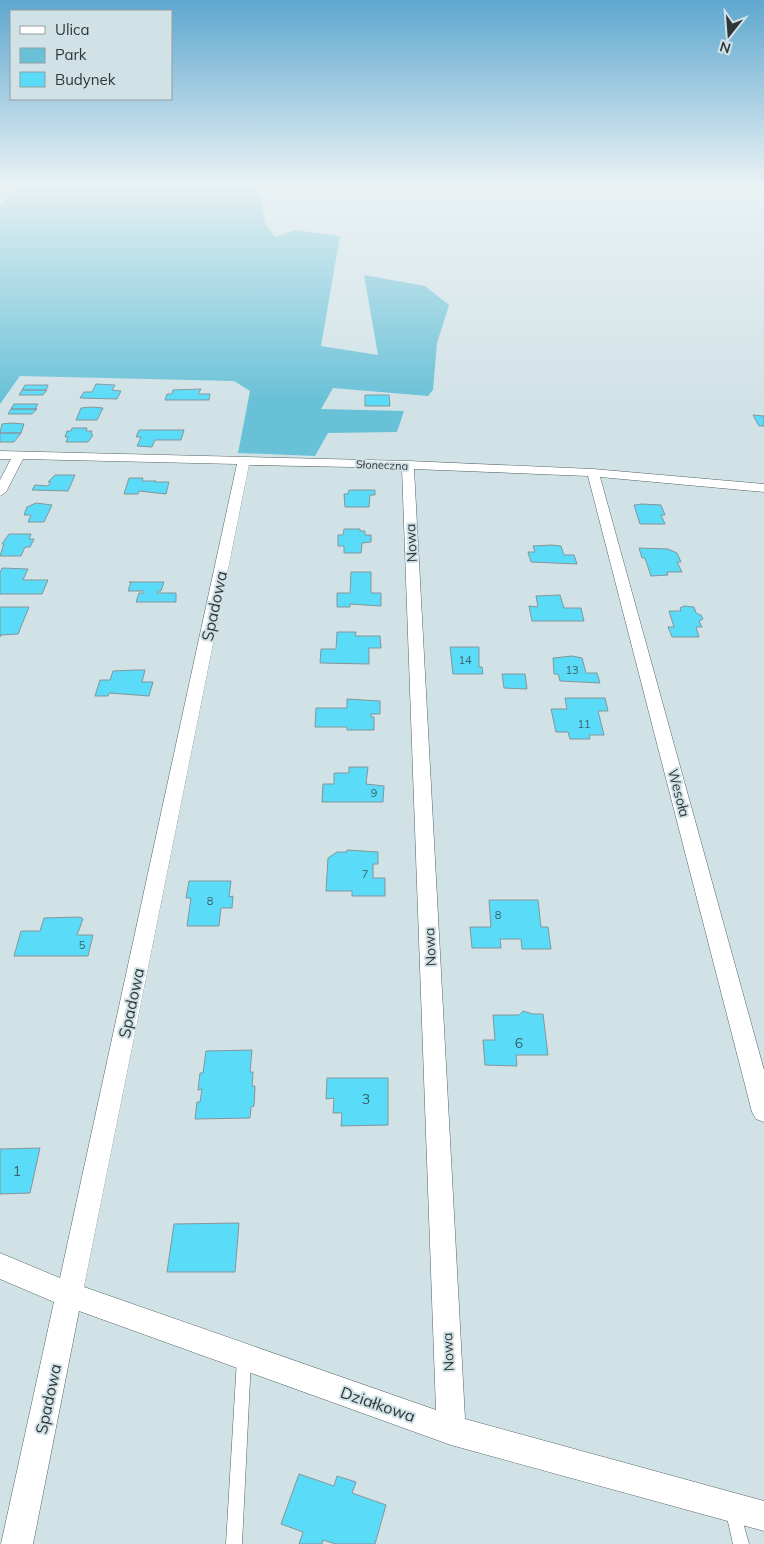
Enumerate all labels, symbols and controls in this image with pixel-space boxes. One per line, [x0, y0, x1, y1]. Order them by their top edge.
legend [10, 10, 172, 100]
north arrow [704, 10, 754, 60]
text: Ulica [55, 20, 89, 39]
text: N [718, 37, 733, 58]
text: Park [55, 45, 87, 64]
text: Budynek [55, 70, 116, 89]
street label: Słoneczna [356, 457, 408, 473]
street label: Nowa [401, 523, 421, 563]
street label: Spadowa [197, 569, 231, 643]
house number: 14 [458, 653, 472, 667]
house number: 13 [565, 663, 579, 677]
house number: 11 [577, 717, 591, 731]
street label: Wesoła [664, 767, 694, 819]
house number: 9 [371, 786, 377, 800]
house number: 7 [362, 867, 368, 881]
house number: 8 [207, 894, 214, 908]
house number: 8 [495, 908, 502, 922]
street label: Nowa [420, 927, 440, 967]
house number: 5 [79, 938, 86, 952]
street label: Spadowa [114, 966, 148, 1040]
house number: 6 [515, 1034, 523, 1052]
house number: 3 [362, 1090, 370, 1108]
house number: 1 [13, 1162, 21, 1180]
street label: Nowa [438, 1332, 458, 1372]
street label: Spadowa [31, 1362, 65, 1436]
street label: Działkowa [338, 1382, 418, 1426]

